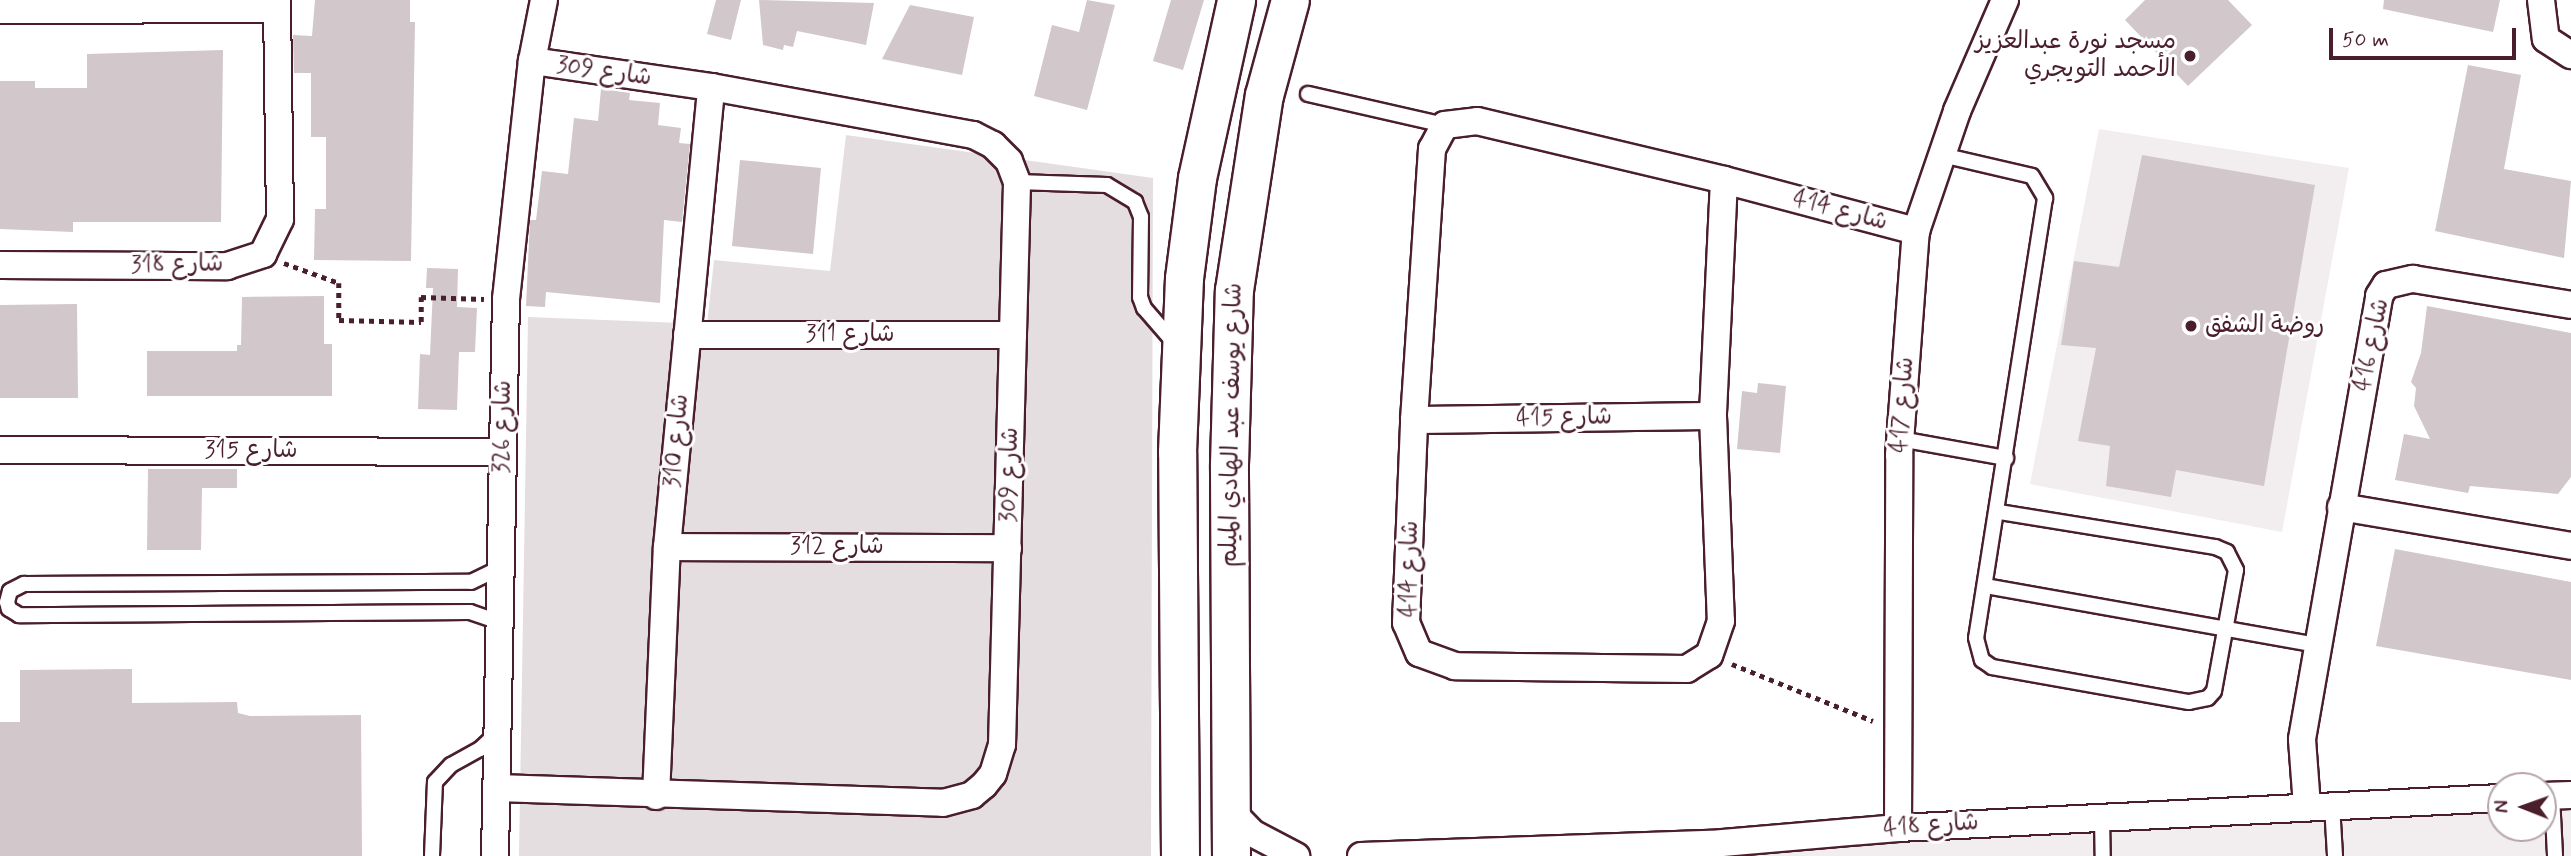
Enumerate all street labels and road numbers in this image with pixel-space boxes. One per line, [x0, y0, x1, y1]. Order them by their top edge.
street label: شارع 309 [555, 51, 653, 93]
street label: شارع 414 [1790, 185, 1890, 237]
street label: شارع 318 [130, 250, 224, 280]
street label: شارع يوسف عبد الهادي الميلم [1215, 283, 1249, 567]
street label: شارع 416 [2348, 296, 2396, 394]
street label: شارع 311 [806, 321, 894, 349]
street label: شارع 417 [1885, 356, 1921, 454]
street label: شارع 326 [488, 380, 518, 474]
street label: شارع 310 [659, 393, 695, 489]
street label: شارع 415 [1516, 403, 1612, 433]
street label: شارع 309 [995, 427, 1025, 523]
street label: شارع 315 [205, 437, 297, 465]
street label: شارع 414 [1395, 520, 1425, 618]
street label: شارع 312 [790, 533, 884, 561]
street label: شارع 418 [1882, 808, 1980, 844]

